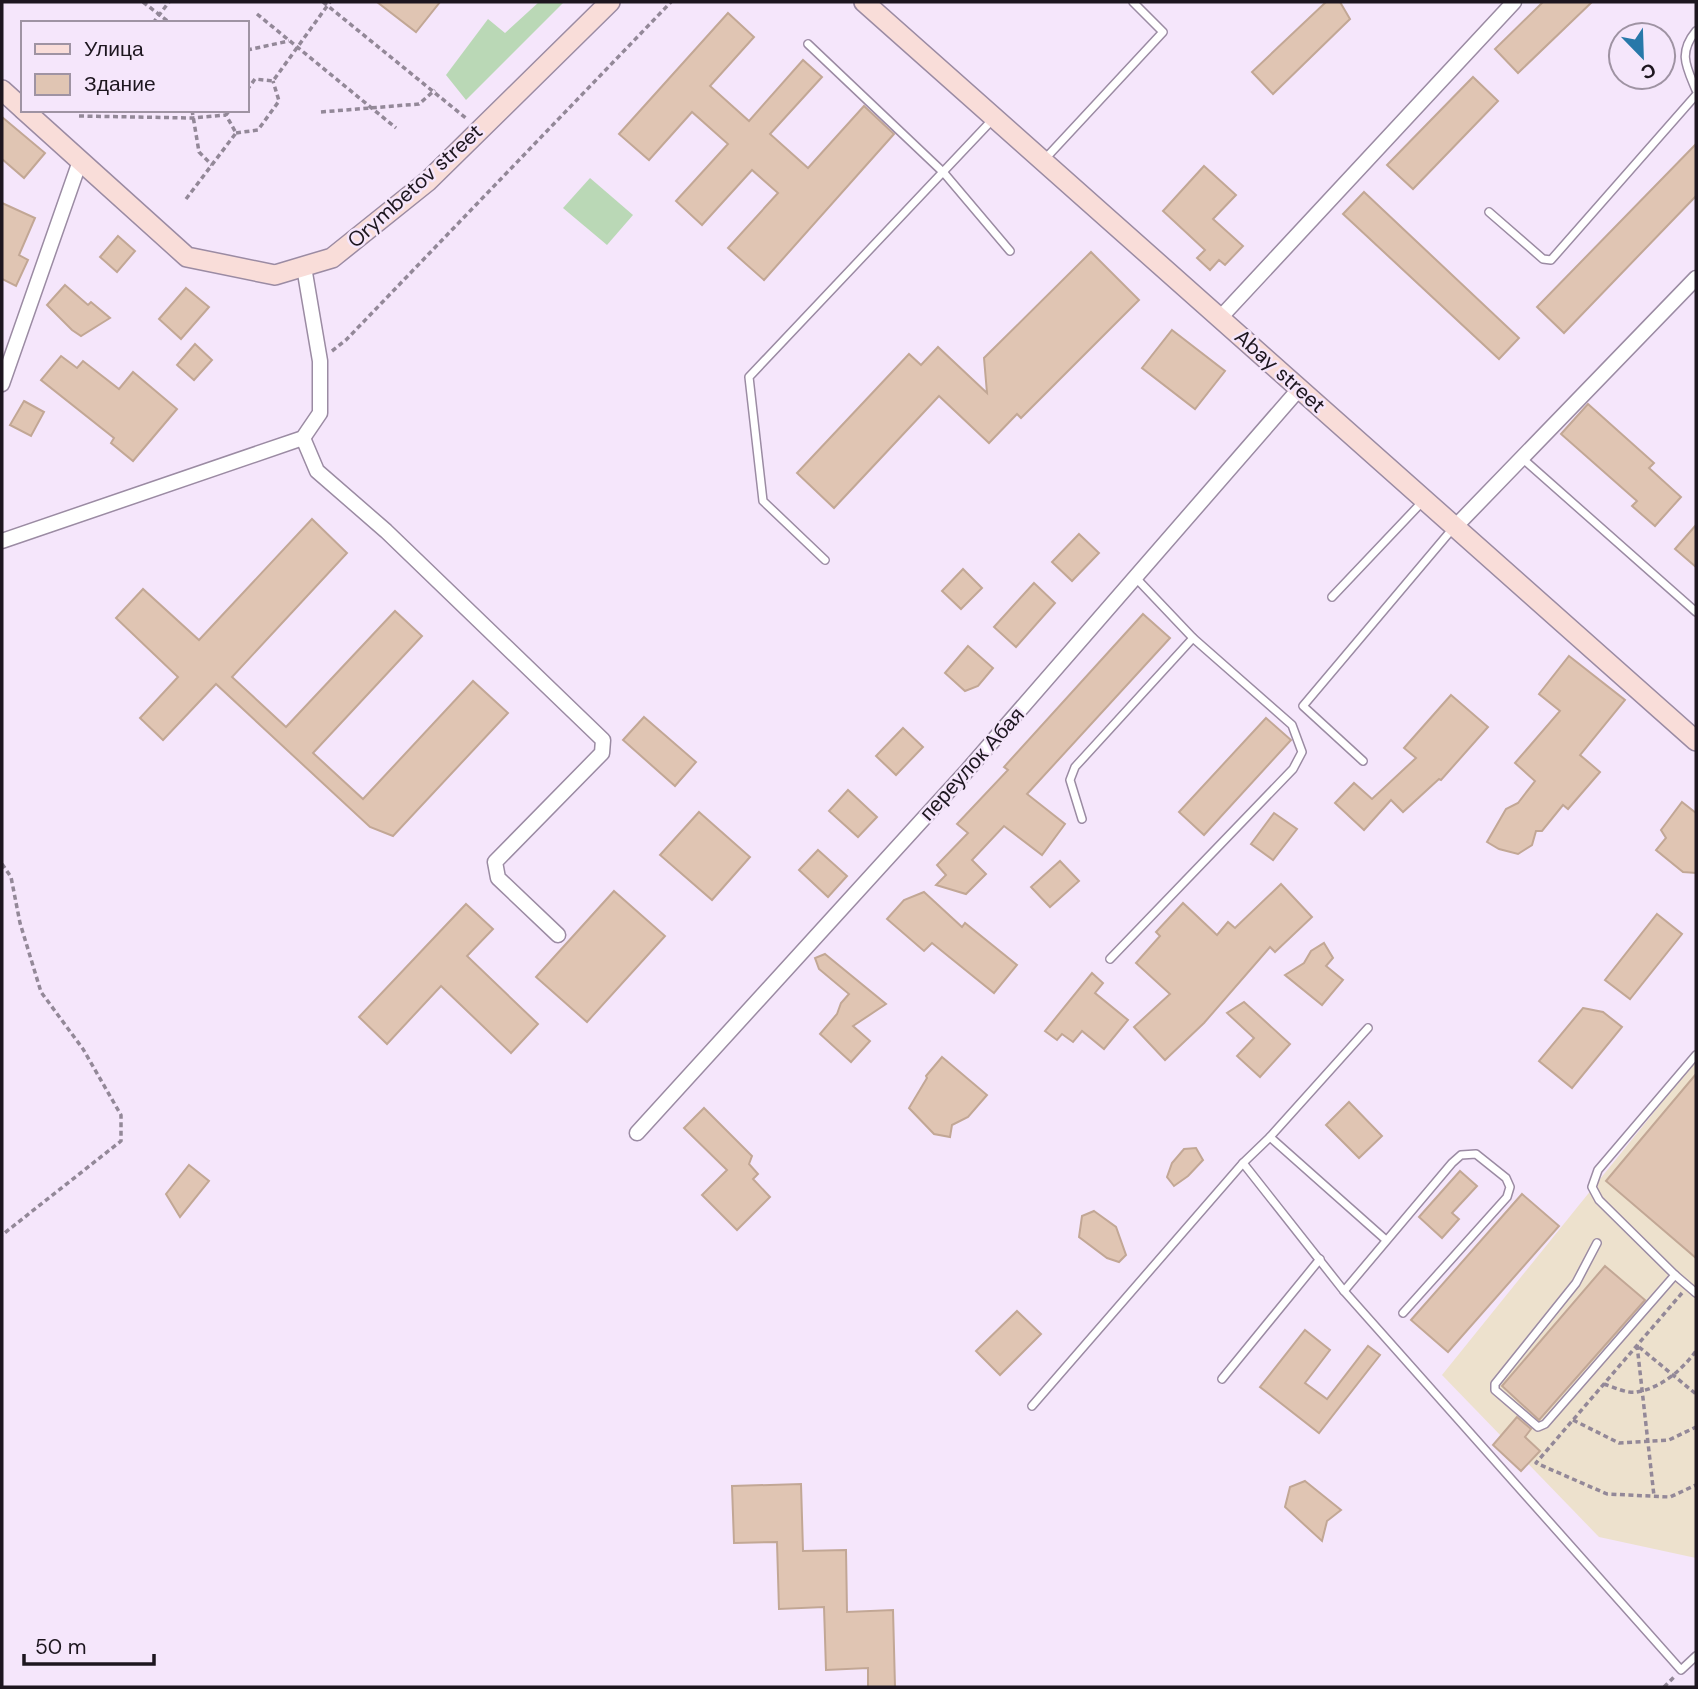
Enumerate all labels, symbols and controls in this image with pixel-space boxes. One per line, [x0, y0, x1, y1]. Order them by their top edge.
legend [21, 21, 248, 112]
north arrow [1607, 21, 1677, 91]
text: Улица [84, 35, 144, 63]
text: С [1637, 57, 1660, 85]
text: Здание [84, 70, 156, 98]
street label: Orymbetov street [341, 118, 489, 254]
street label: Abay street [1229, 323, 1331, 419]
street label: переулок Абая [913, 701, 1031, 827]
scale bar [24, 1622, 154, 1666]
text: 50 m [35, 1633, 86, 1661]

